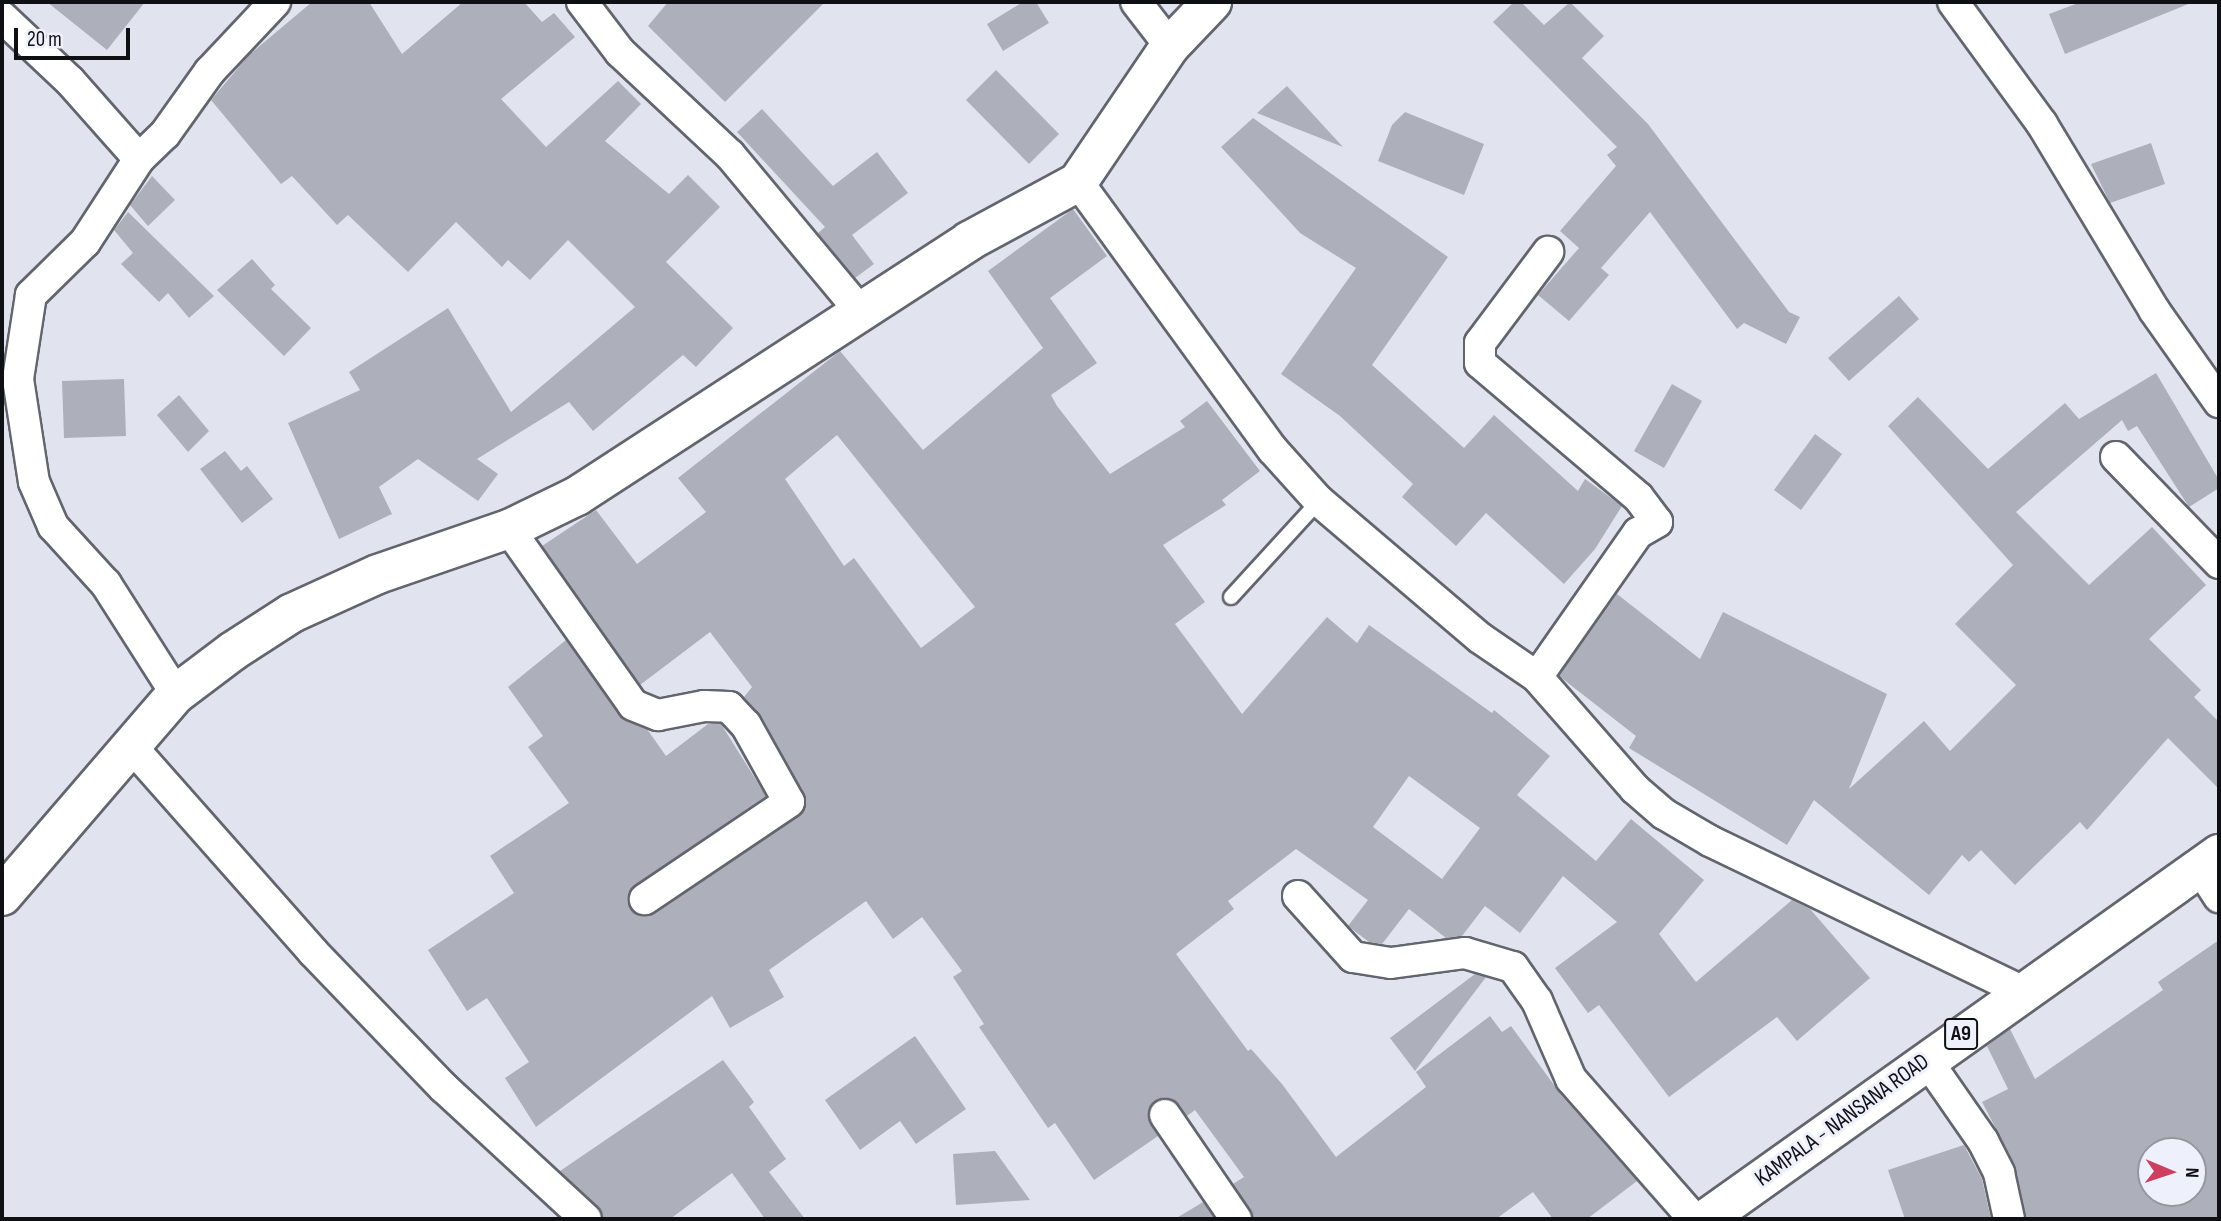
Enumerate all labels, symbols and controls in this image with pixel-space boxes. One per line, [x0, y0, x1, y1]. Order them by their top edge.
scale bar [18, 14, 133, 58]
text: 20 m [27, 27, 62, 52]
road number: A9 [1944, 1016, 1979, 1052]
street label: KAMPALA - NANSANA ROAD [1750, 1048, 1934, 1192]
north arrow [2137, 1137, 2207, 1207]
text: N [2180, 1167, 2203, 1178]

